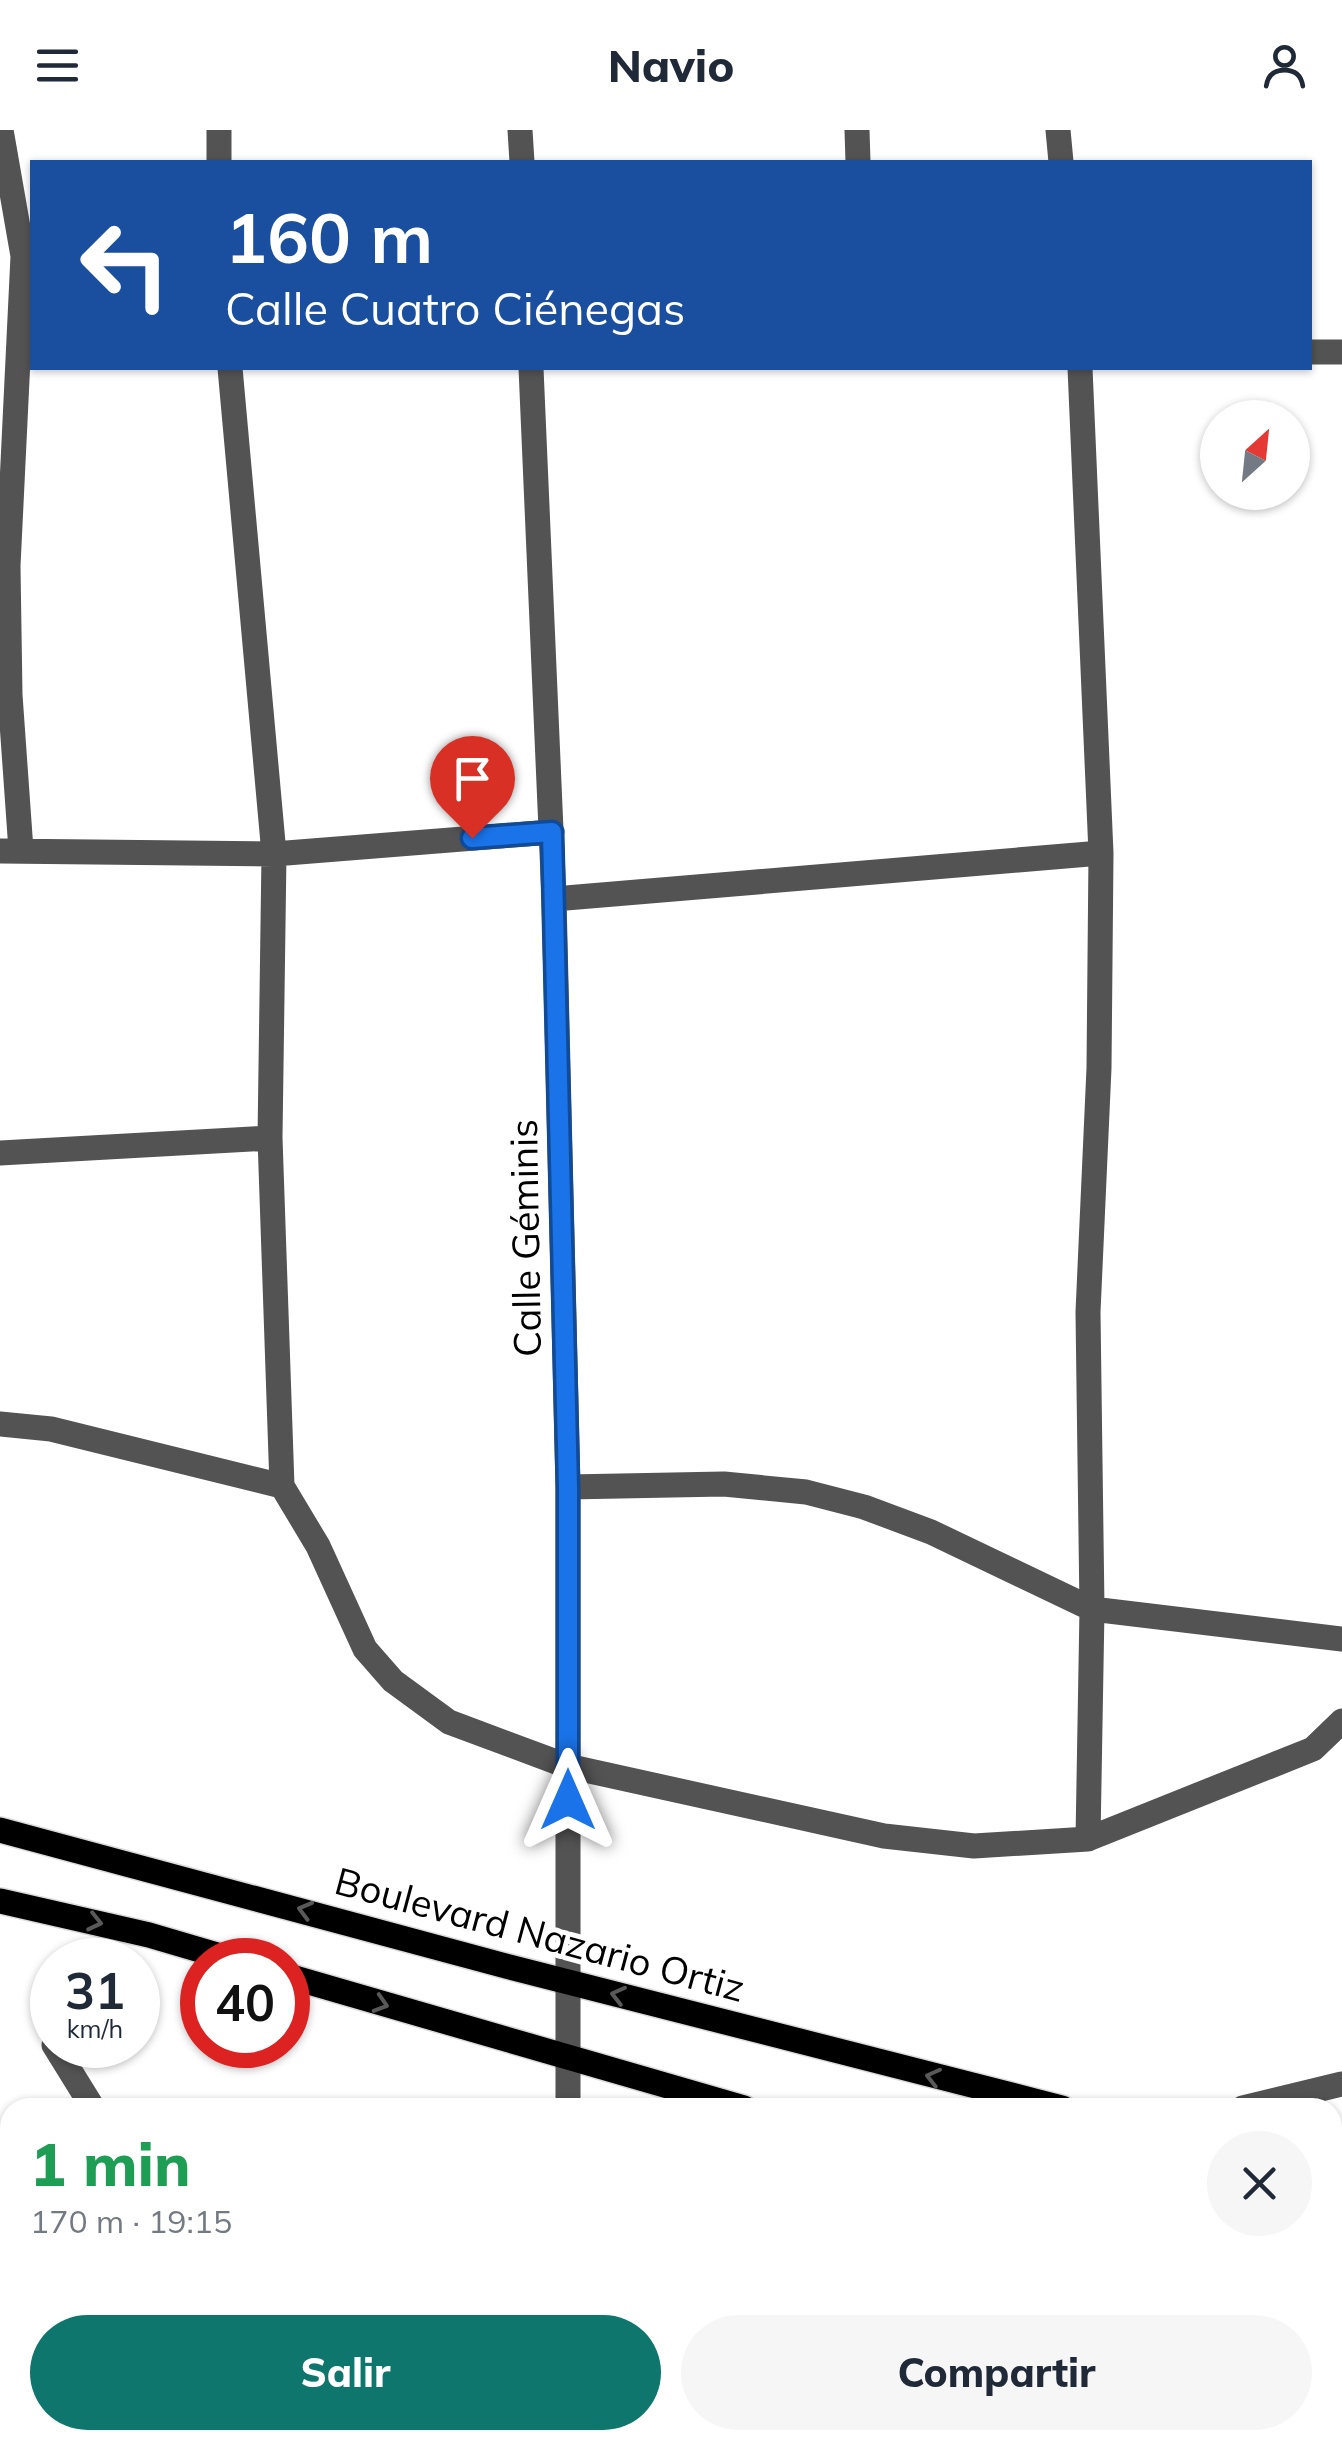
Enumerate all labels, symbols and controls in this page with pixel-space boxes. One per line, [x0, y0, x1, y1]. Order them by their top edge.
text: Navio [608, 37, 734, 93]
icon: menu [30, 38, 85, 93]
icon: person [1257, 38, 1312, 93]
text: 160 m [225, 193, 433, 281]
icon: left [60, 200, 190, 330]
text: Calle Cuatro Ciénegas [225, 280, 685, 336]
north arrow [1200, 400, 1310, 510]
map controls [1200, 400, 1310, 510]
pin [430, 736, 515, 839]
icon: arrive [445, 751, 500, 806]
street label: Calle Géminis [499, 1119, 551, 1357]
position arrow [516, 1748, 620, 1852]
street label: Boulevard Nazario Ortiz [330, 1856, 750, 2012]
one-way arrow [296, 1900, 314, 1921]
one-way arrow [86, 1910, 103, 1931]
speed limit sign: 40 [180, 1938, 310, 2068]
text: 31 [65, 1959, 125, 2022]
one-way arrow [610, 1986, 627, 2007]
one-way arrow [372, 1992, 389, 2013]
text: km/h [67, 2013, 123, 2044]
one-way arrow [925, 2068, 942, 2089]
text: 1 min [30, 2126, 191, 2201]
button: close [1207, 2131, 1312, 2236]
text: 170 m · 19:15 [30, 2201, 232, 2241]
button: Salir [30, 2315, 661, 2430]
button: Compartir [681, 2315, 1312, 2430]

